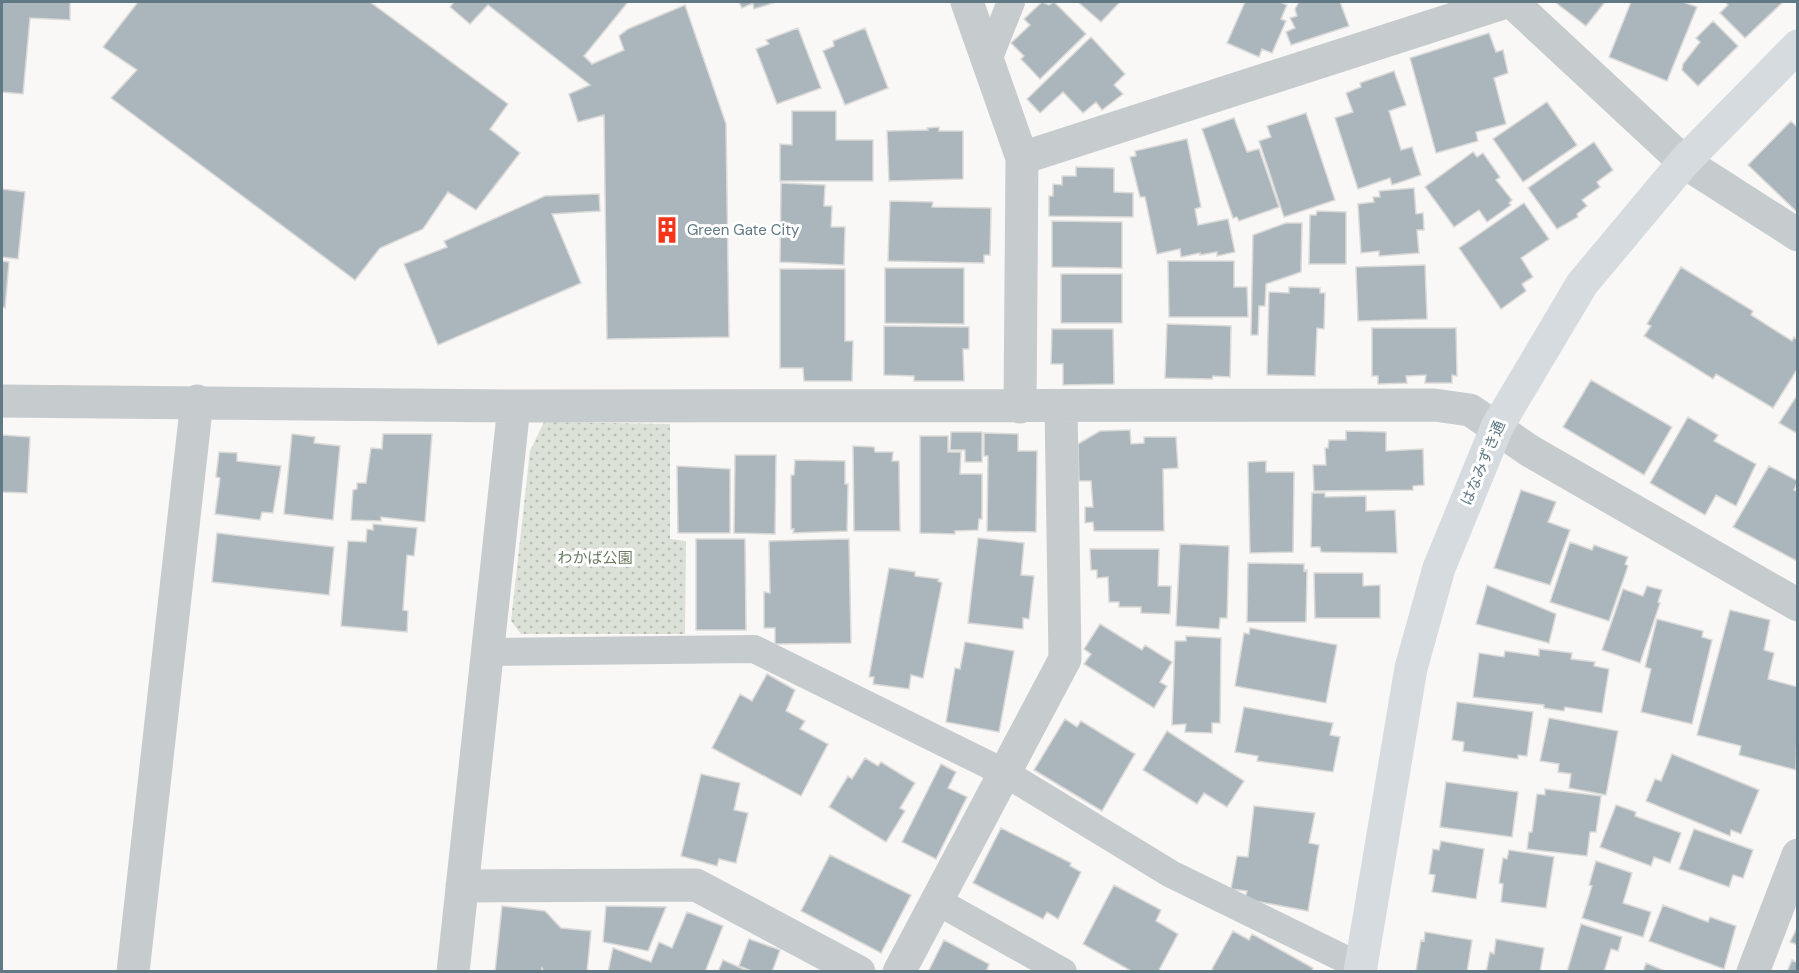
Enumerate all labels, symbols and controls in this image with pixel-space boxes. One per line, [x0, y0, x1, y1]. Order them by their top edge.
building icon: Green Gate City [652, 215, 682, 245]
place label: Green Gate City [687, 220, 800, 240]
street label: はなみずき通 [1456, 418, 1510, 508]
park label: わかば公園 [557, 548, 633, 568]

